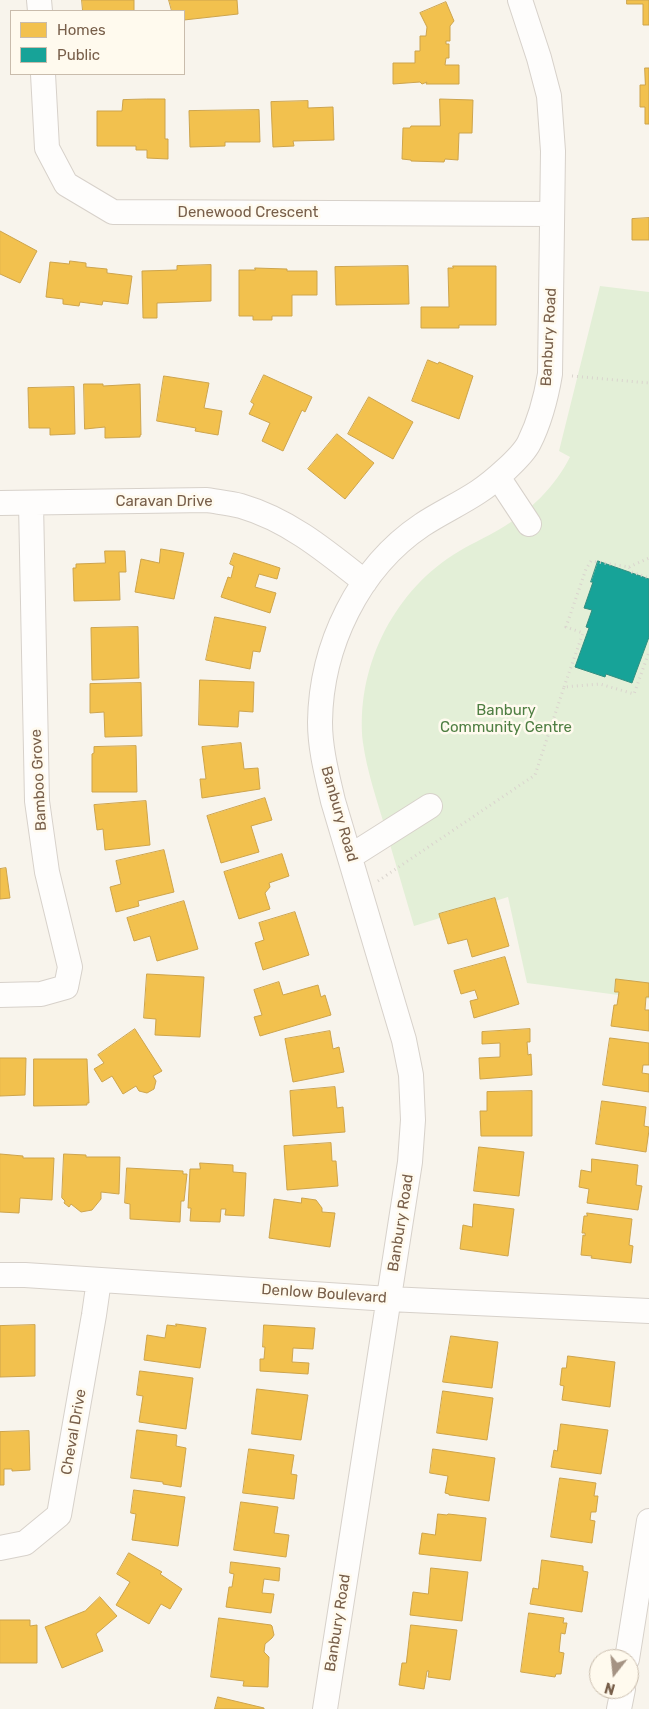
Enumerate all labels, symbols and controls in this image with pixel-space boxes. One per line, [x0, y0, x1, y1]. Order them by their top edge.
legend [10, 10, 185, 75]
text: Homes [57, 21, 106, 39]
text: Public [57, 46, 100, 64]
street label: Denewood Crescent [178, 204, 318, 222]
street label: Banbury Road [537, 287, 561, 387]
street label: Caravan Drive [115, 493, 213, 511]
park label: Banbury Community Centre [440, 702, 572, 737]
street label: Bamboo Grove [27, 729, 51, 831]
street label: Banbury Road [317, 764, 361, 864]
street label: Banbury Road [384, 1173, 418, 1273]
street label: Denlow Boulevard [261, 1281, 387, 1307]
street label: Cheval Drive [58, 1388, 90, 1476]
street label: Banbury Road [321, 1573, 355, 1673]
north arrow [589, 1649, 639, 1699]
text: N [603, 1678, 617, 1698]

